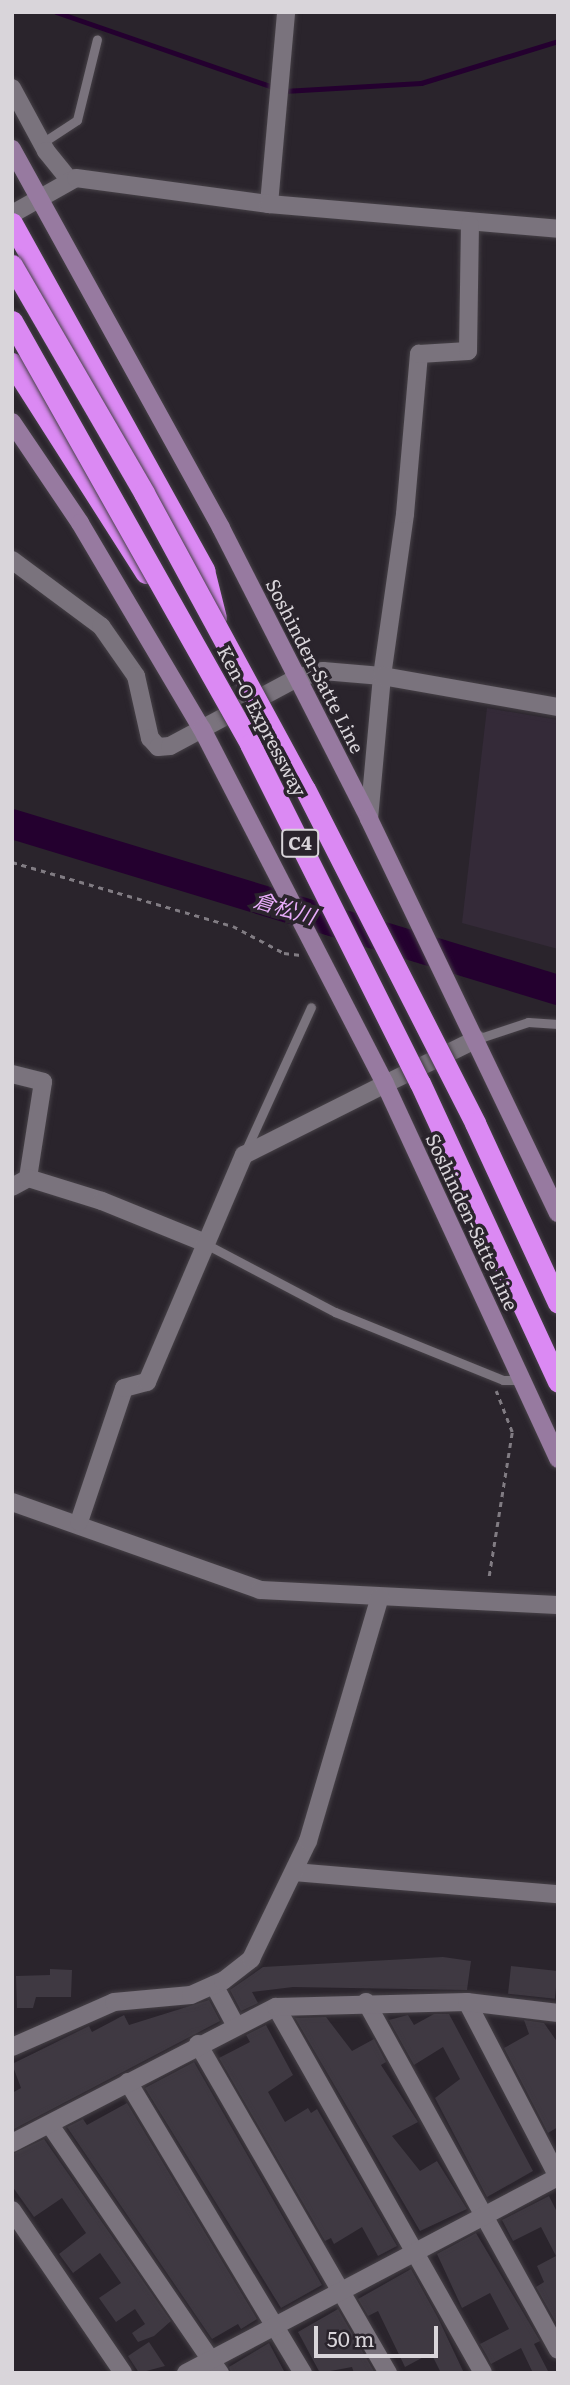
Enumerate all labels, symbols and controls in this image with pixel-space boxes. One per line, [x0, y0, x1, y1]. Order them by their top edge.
street label: Soshinden-Satte Line [261, 575, 369, 757]
street label: Ken-O Expressway [213, 642, 311, 800]
road number: C4 [281, 828, 319, 858]
water label: 倉松川 [251, 886, 319, 928]
street label: Soshinden-Satte Line [421, 1130, 523, 1314]
scale bar [318, 2312, 442, 2356]
text: 50 m [327, 2322, 374, 2353]

